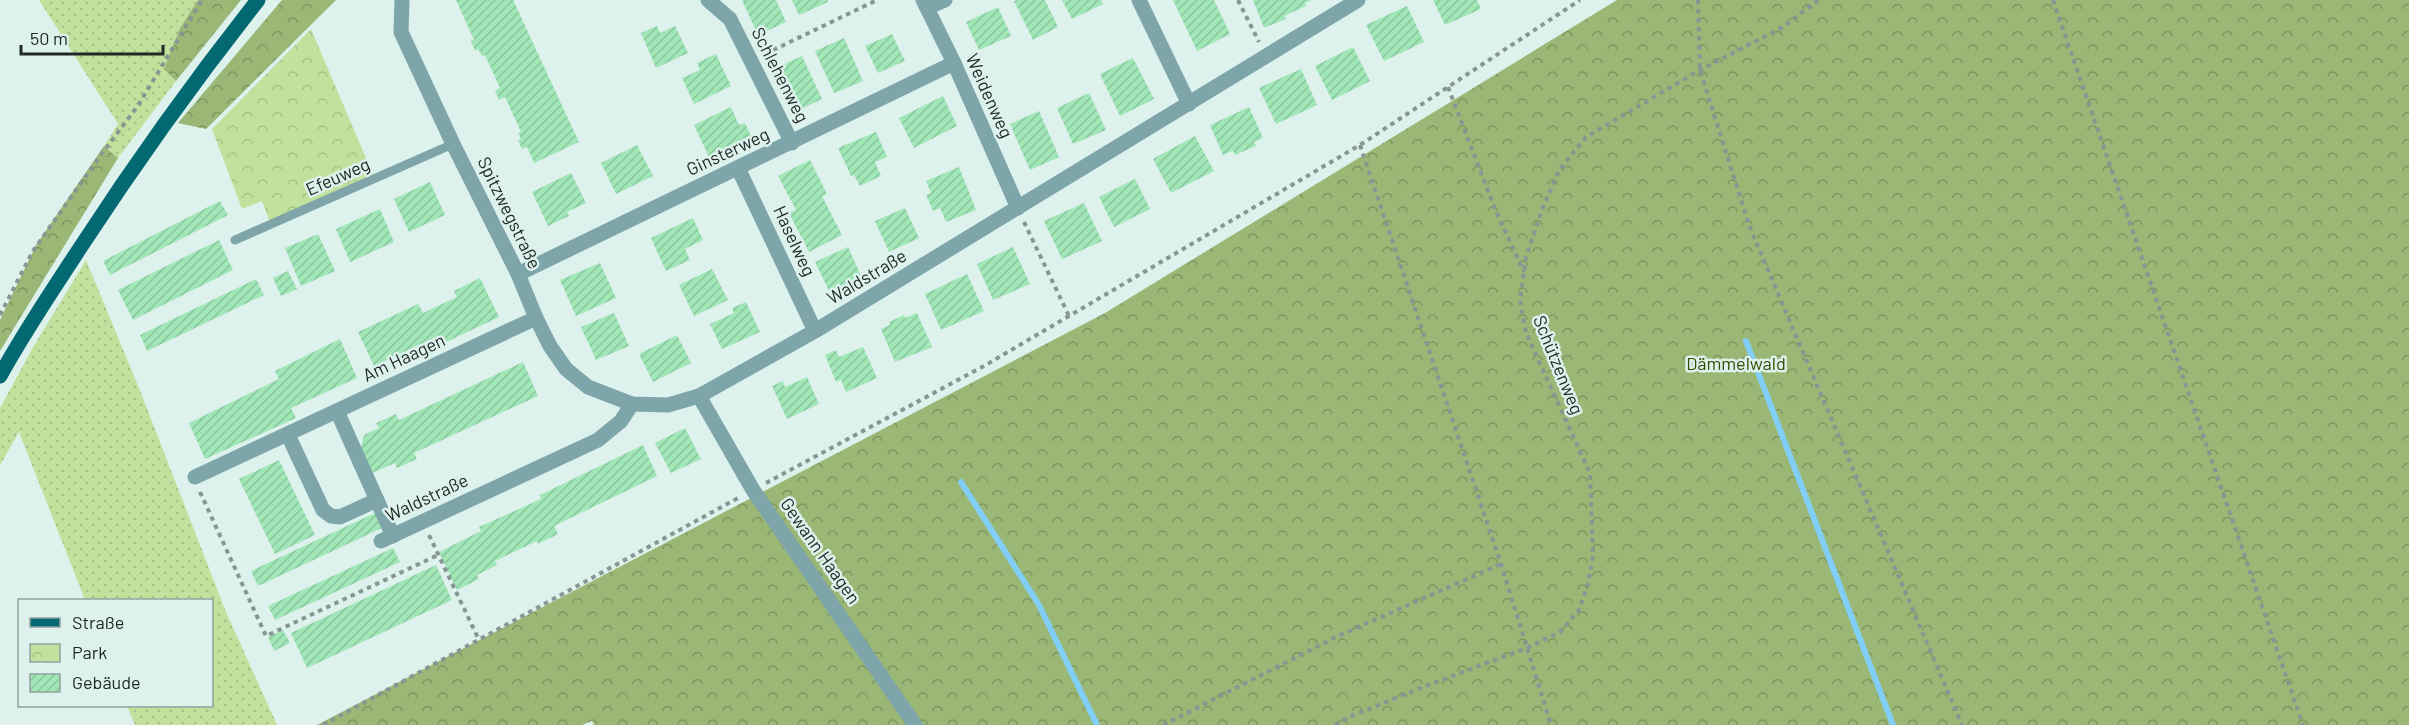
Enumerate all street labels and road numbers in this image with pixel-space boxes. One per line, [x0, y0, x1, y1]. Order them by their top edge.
street label: Schlehenweg [748, 23, 814, 126]
street label: Weidenweg [962, 50, 1018, 141]
street label: Ginsterweg [683, 122, 772, 180]
street label: Efeuweg [302, 152, 373, 200]
street label: Spitzwegstraße [473, 153, 547, 272]
street label: Haselweg [769, 202, 821, 279]
street label: Waldstraße [823, 244, 910, 308]
street label: Schützenweg [1529, 312, 1589, 417]
street label: Am Haagen [359, 328, 448, 386]
street label: Waldstraße [382, 468, 471, 526]
street label: Gewann Haagen [776, 493, 866, 608]

